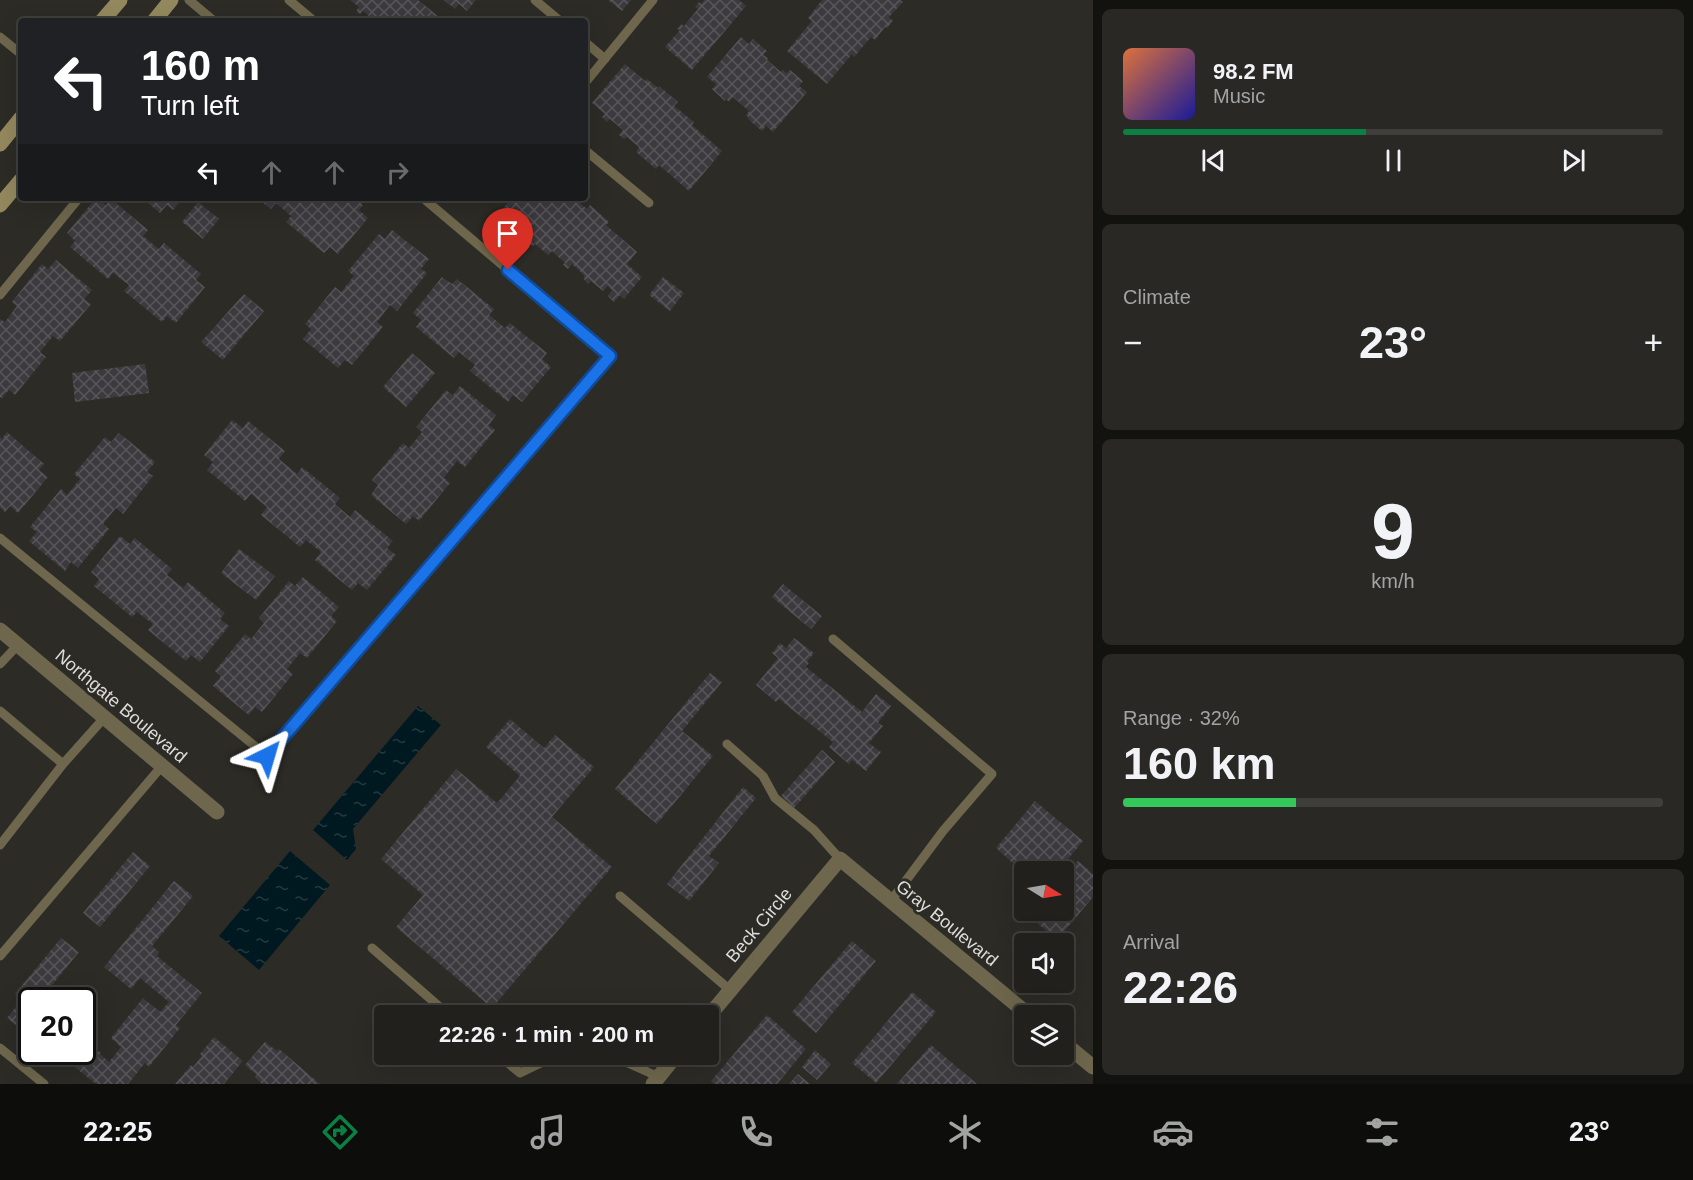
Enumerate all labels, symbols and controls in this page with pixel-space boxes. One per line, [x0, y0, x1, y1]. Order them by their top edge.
icon: left [42, 42, 120, 120]
text: 160 m [141, 42, 260, 89]
text: 98.2 FM [1213, 59, 1294, 84]
text: Music [1213, 85, 1265, 107]
text: Turn left [141, 91, 239, 121]
icon: previous [1197, 144, 1230, 177]
icon: pause [1377, 144, 1410, 177]
icon: next [1557, 144, 1590, 177]
icon: left [192, 156, 225, 189]
icon: ahead [255, 156, 288, 189]
icon: ahead [318, 156, 351, 189]
icon: right [381, 156, 414, 189]
pin [482, 208, 533, 270]
icon: arrive [491, 217, 524, 250]
text: Climate [1123, 286, 1191, 308]
text: 23° [1359, 317, 1427, 368]
text: − [1123, 324, 1142, 361]
text: + [1644, 324, 1663, 361]
text: 9 [1371, 487, 1415, 575]
text: km/h [1371, 570, 1415, 592]
street label: Northgate Boulevard [51, 645, 191, 767]
text: Range · 32% [1123, 707, 1240, 729]
position arrow [235, 724, 299, 788]
text: 160 km [1123, 738, 1276, 789]
north arrow [1014, 861, 1074, 921]
map controls [1014, 861, 1074, 1065]
street label: Gray Boulevard [892, 876, 1002, 970]
street label: Beck Circle [722, 884, 796, 966]
text: Arrival [1123, 931, 1180, 953]
button: sound [1014, 933, 1074, 993]
text: 22:26 [1123, 962, 1238, 1013]
speed limit sign: 20 [18, 987, 96, 1065]
button: layers [1014, 1005, 1074, 1065]
text: 22:26 · 1 min · 200 m [439, 1022, 654, 1047]
icon: directions [319, 1111, 361, 1153]
icon: music [527, 1111, 569, 1153]
icon: phone [735, 1111, 777, 1153]
icon: climate [944, 1111, 986, 1153]
icon: car [1152, 1111, 1194, 1153]
icon: filters [1361, 1111, 1403, 1153]
text: 22:25 [83, 1117, 152, 1147]
text: 23° [1569, 1117, 1610, 1147]

